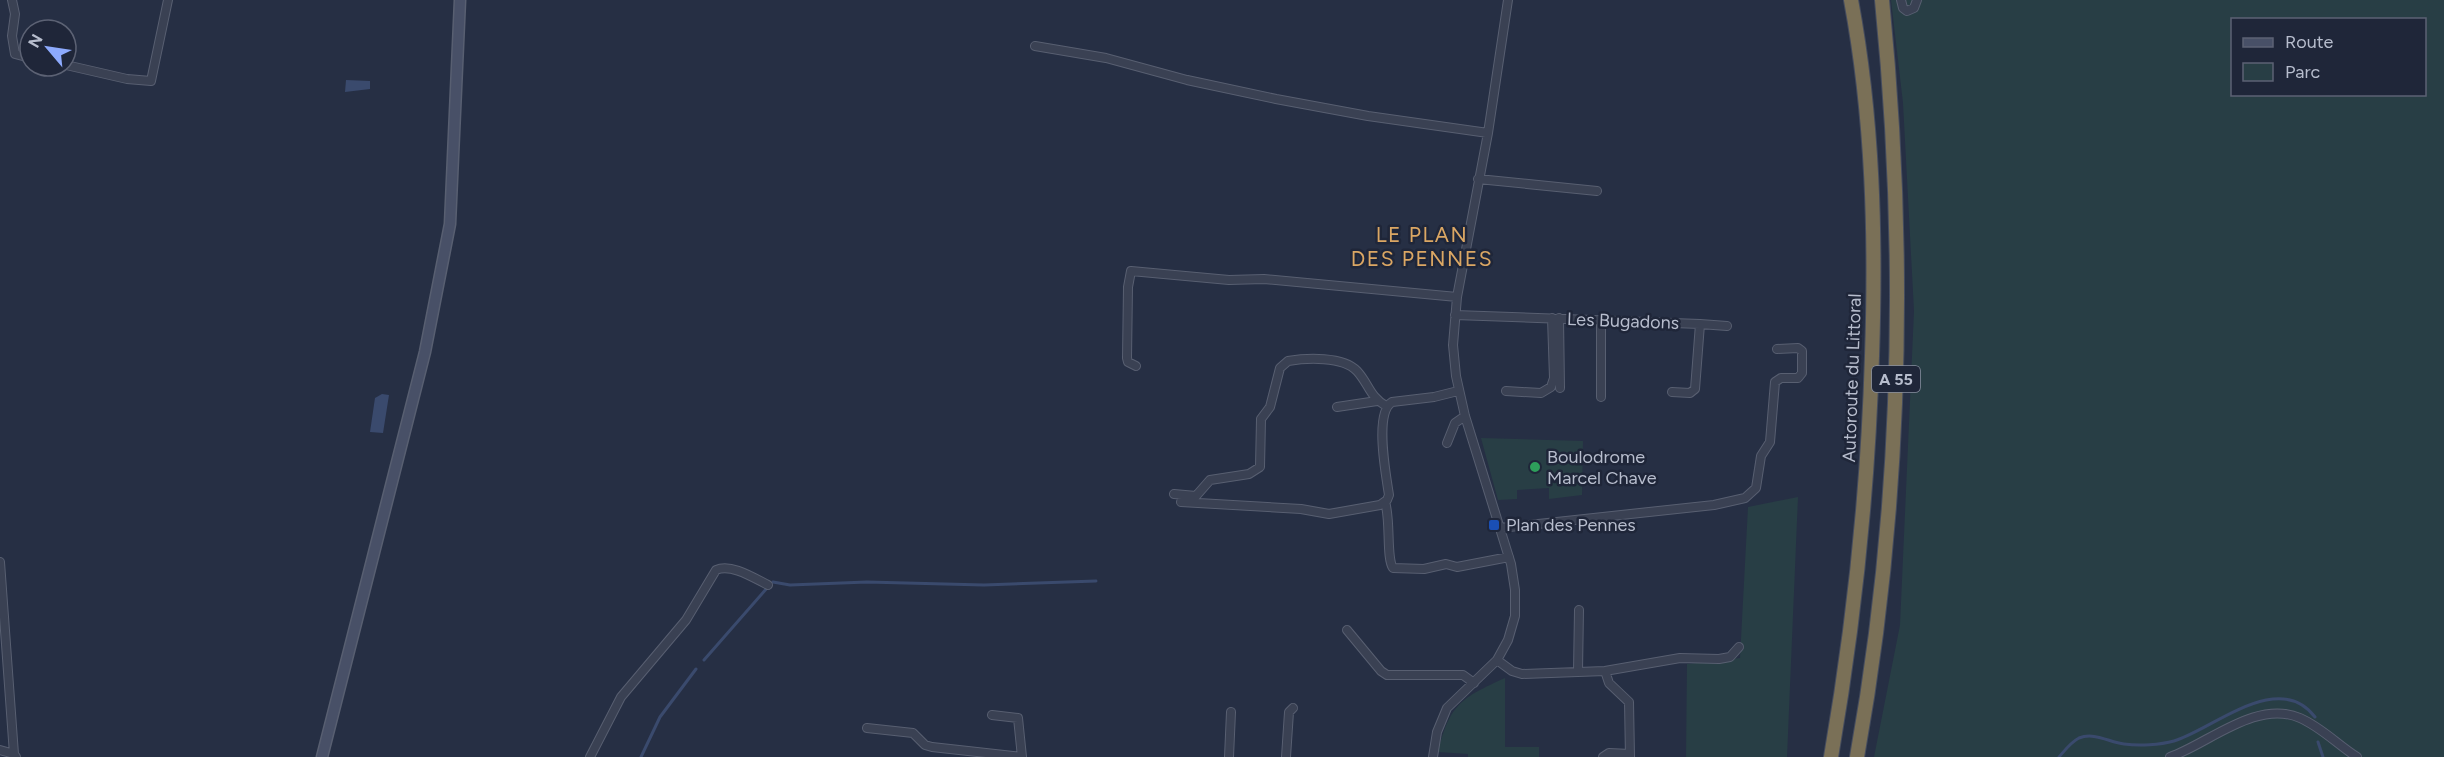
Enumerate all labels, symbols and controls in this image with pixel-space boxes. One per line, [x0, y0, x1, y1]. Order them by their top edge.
north arrow [18, 18, 78, 78]
legend [2231, 18, 2426, 96]
text: N [24, 31, 47, 51]
text: Route [2285, 31, 2334, 53]
text: Parc [2285, 61, 2321, 83]
district label: LE PLAN DES PENNES [1351, 222, 1493, 271]
street label: Autoroute du Littoral [1838, 293, 1866, 463]
street label: Les Bugadons [1567, 308, 1679, 334]
road number: A 55 [1872, 366, 1920, 392]
place label: Boulodrome Marcel Chave [1547, 446, 1657, 489]
marker: Boulodrome Marcel Chave [1528, 460, 1542, 474]
place label: Plan des Pennes [1506, 514, 1636, 536]
marker: Plan des Pennes [1487, 518, 1501, 532]

